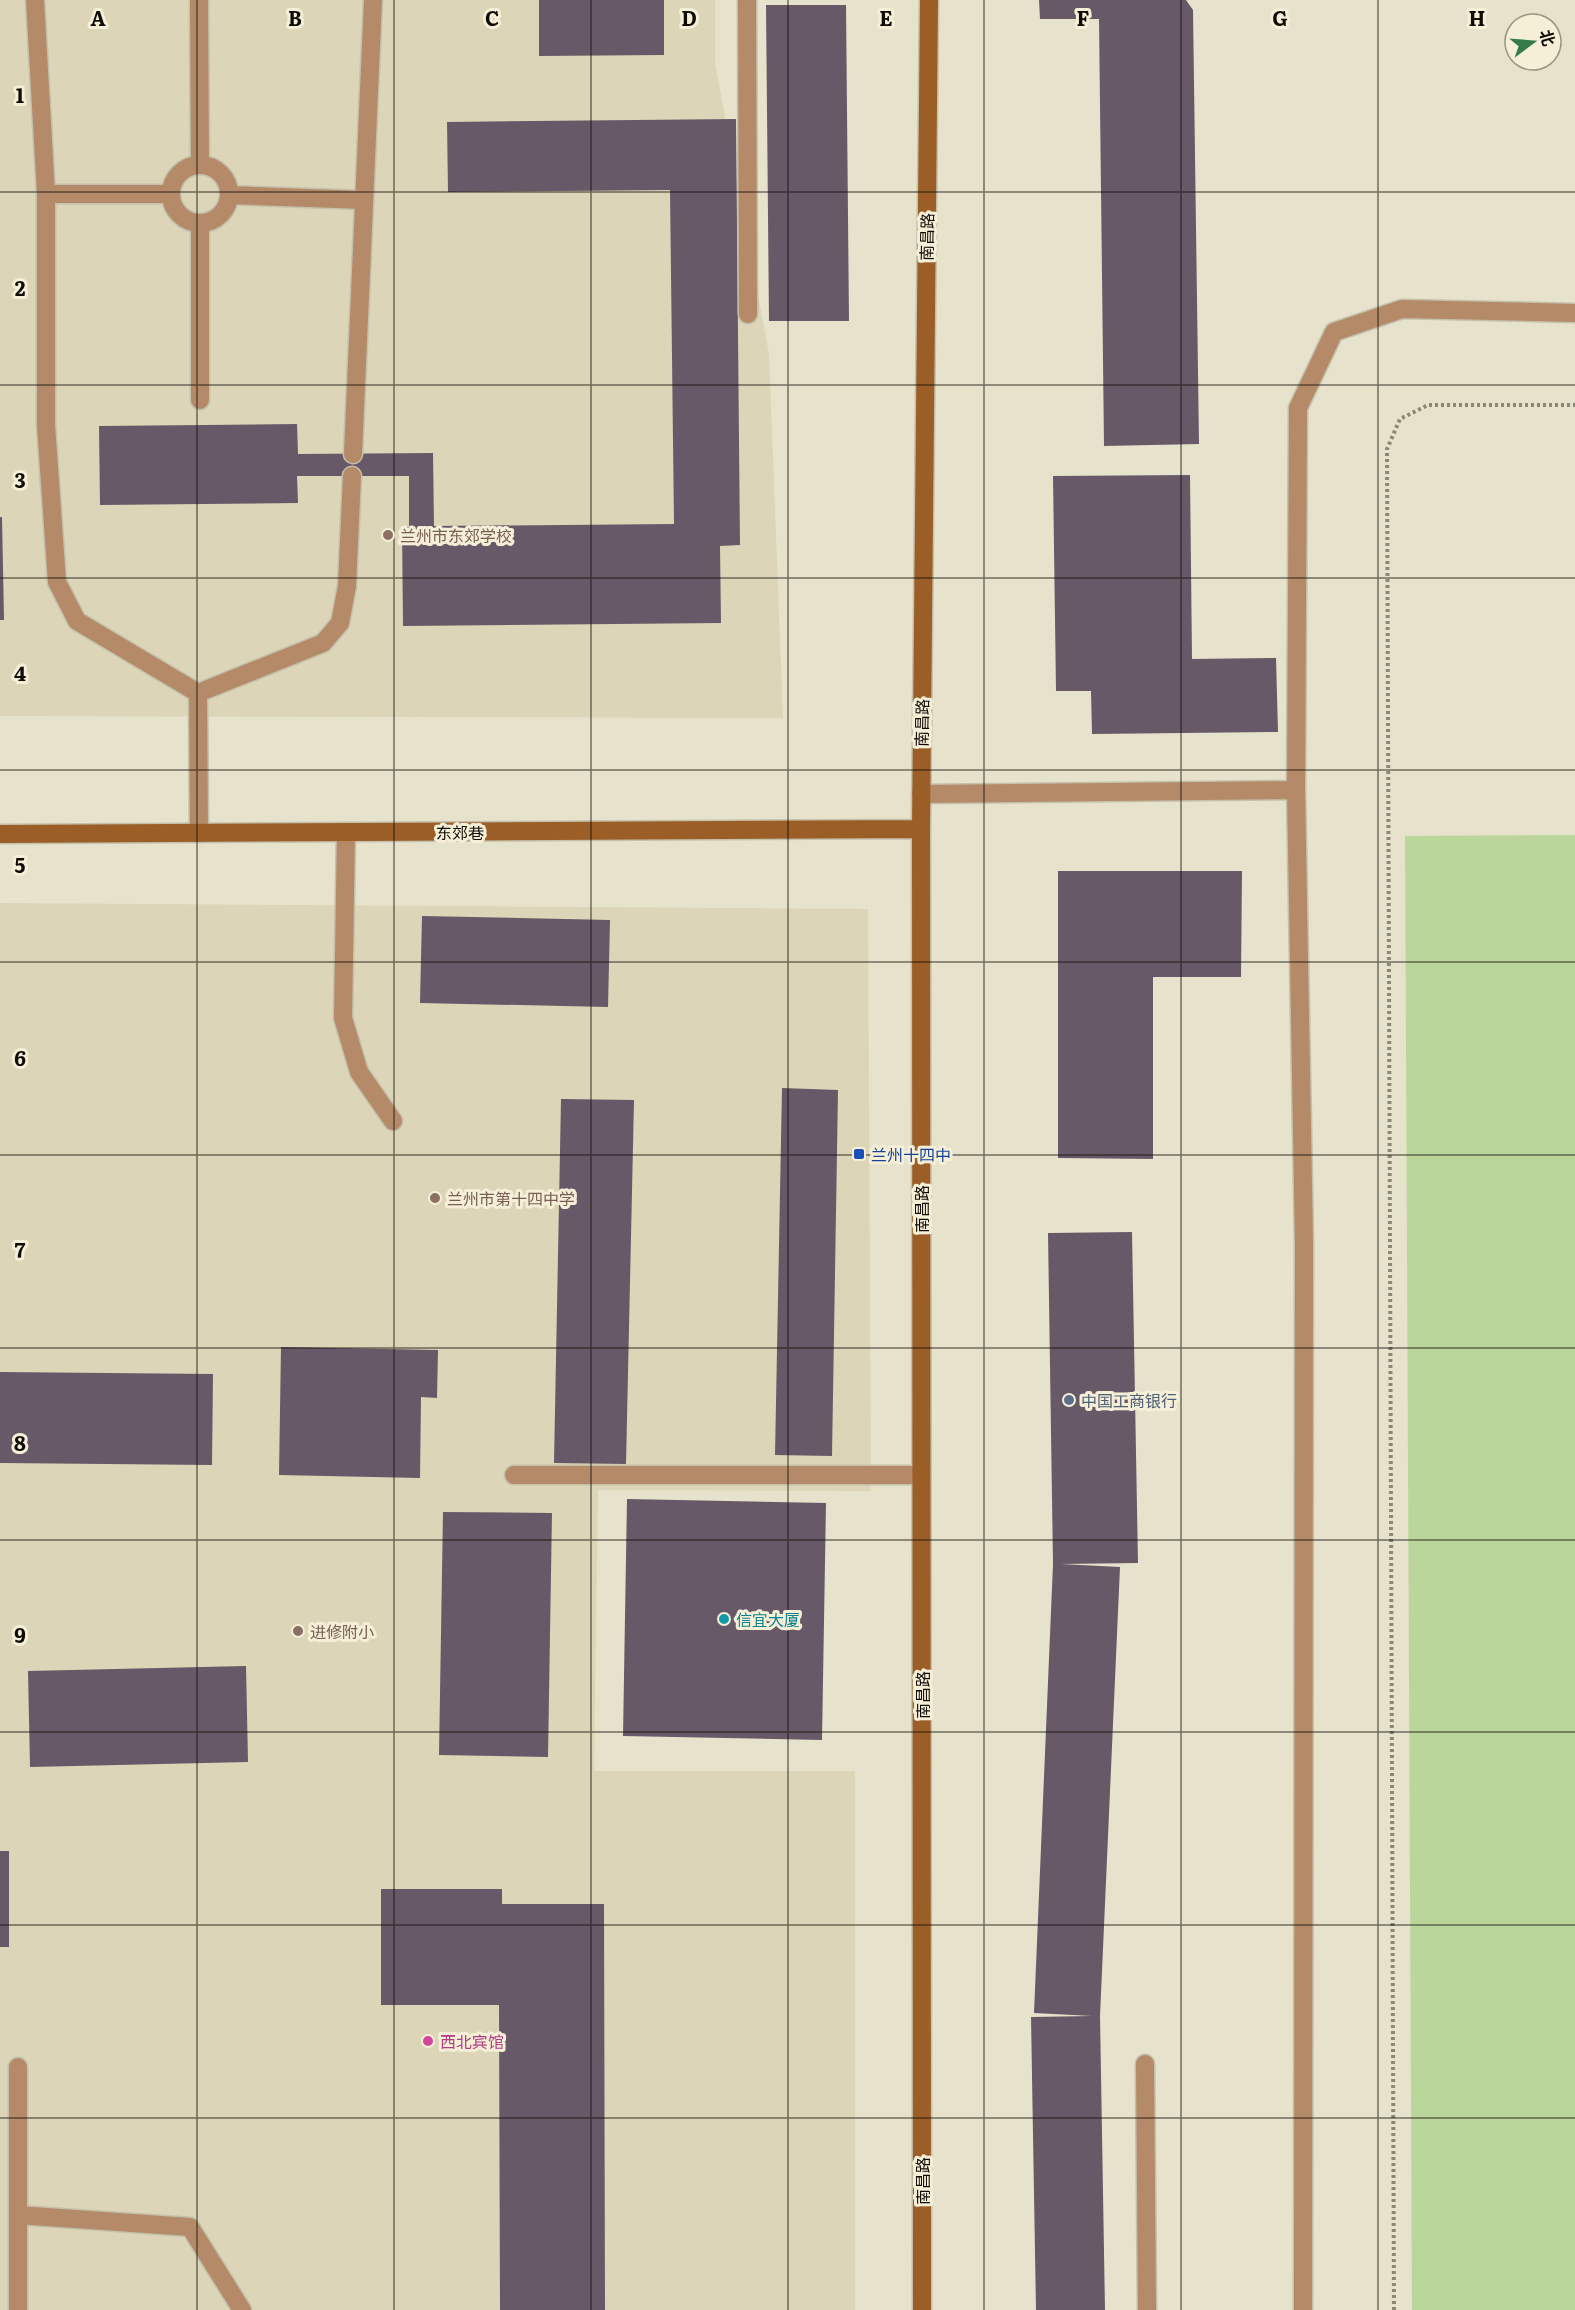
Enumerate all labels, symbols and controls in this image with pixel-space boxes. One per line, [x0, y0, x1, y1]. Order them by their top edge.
text: A [90, 2, 106, 32]
text: B [288, 2, 302, 32]
text: C [485, 2, 499, 32]
text: D [681, 2, 697, 32]
text: E [879, 2, 893, 32]
text: F [1077, 2, 1090, 32]
text: G [1272, 2, 1288, 32]
text: H [1469, 2, 1485, 32]
north arrow [1503, 12, 1563, 72]
text: 北 [1535, 27, 1562, 49]
text: 1 [16, 79, 24, 109]
street label: 南昌路 [914, 213, 938, 261]
text: 2 [15, 272, 26, 302]
text: 3 [14, 464, 26, 494]
place label: 兰州市东郊学校 [400, 523, 512, 547]
marker: 兰州市东郊学校 [381, 528, 395, 542]
text: 4 [14, 657, 26, 687]
street label: 南昌路 [909, 699, 933, 747]
street label: 东郊巷 [436, 820, 484, 844]
text: 5 [15, 849, 26, 879]
text: 6 [14, 1042, 26, 1072]
place label: 兰州十四中 [871, 1142, 951, 1166]
marker: 兰州十四中 [852, 1147, 866, 1161]
street label: 南昌路 [909, 1185, 933, 1233]
place label: 兰州市第十四中学 [447, 1186, 575, 1210]
marker: 兰州市第十四中学 [428, 1191, 442, 1205]
text: 7 [15, 1234, 26, 1264]
place label: 中国工商银行 [1081, 1388, 1177, 1412]
marker: 中国工商银行 [1062, 1393, 1076, 1407]
text: 8 [14, 1427, 26, 1457]
place label: 信宜大厦 [736, 1607, 800, 1631]
marker: 信宜大厦 [717, 1612, 731, 1626]
text: 9 [14, 1619, 26, 1649]
place label: 进修附小 [310, 1619, 374, 1643]
marker: 进修附小 [291, 1624, 305, 1638]
street label: 南昌路 [910, 1671, 934, 1719]
place label: 西北宾馆 [440, 2029, 504, 2053]
marker: 西北宾馆 [421, 2034, 435, 2048]
street label: 南昌路 [910, 2157, 934, 2205]

